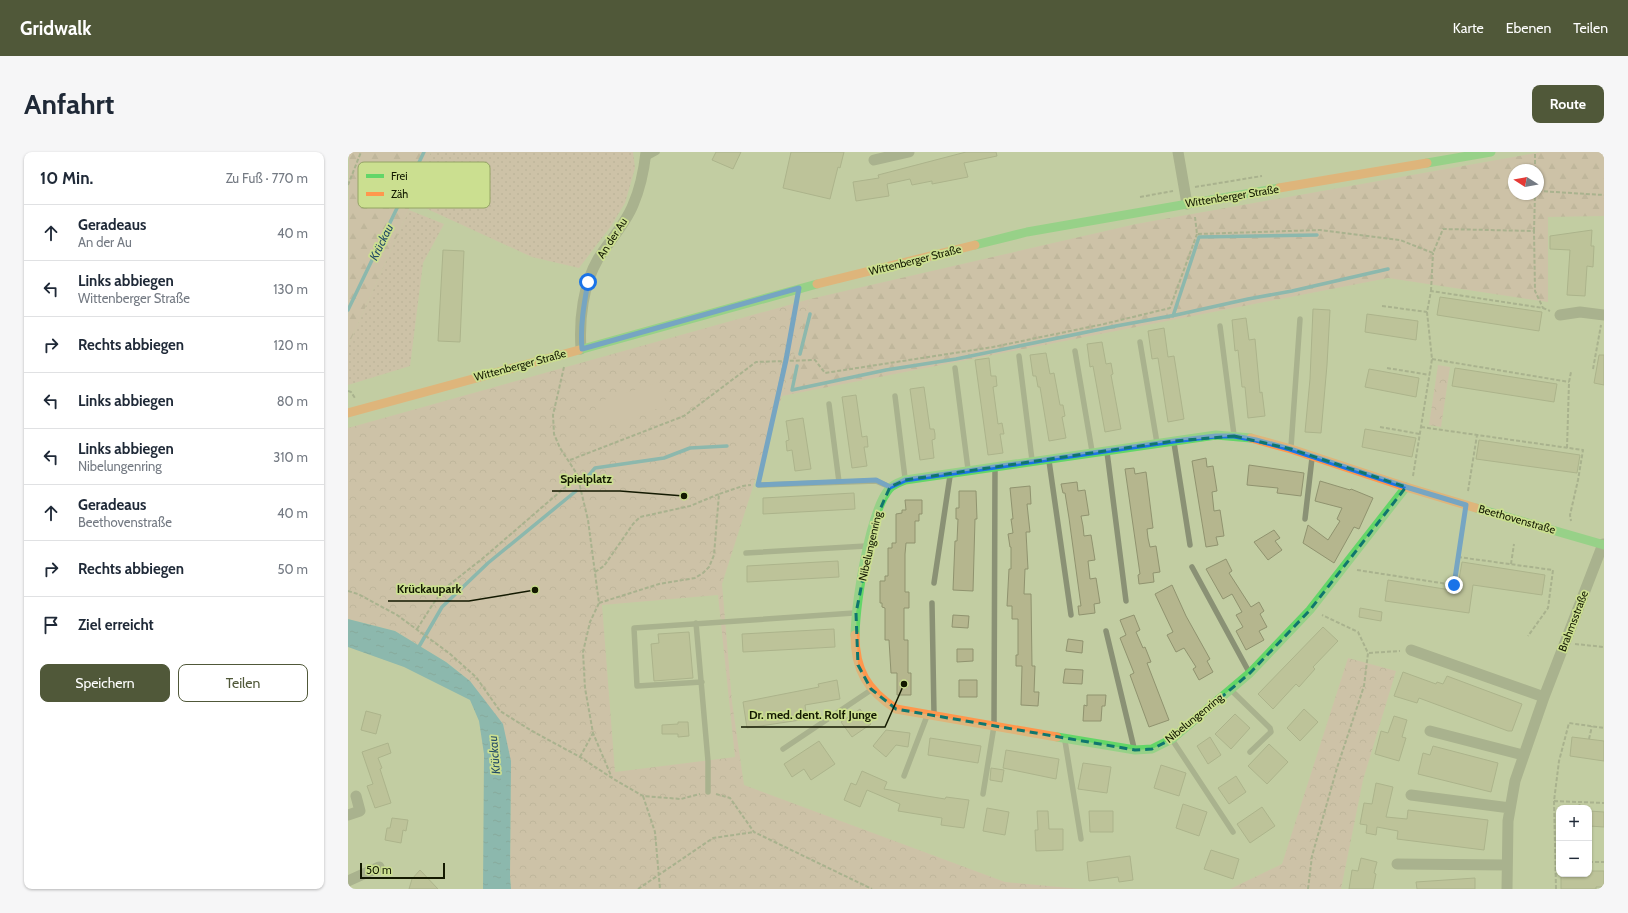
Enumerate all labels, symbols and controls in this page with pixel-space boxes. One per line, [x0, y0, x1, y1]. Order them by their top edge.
text: Gridwalk [20, 17, 92, 40]
text: Karte [1453, 19, 1484, 37]
text: Ebenen [1506, 19, 1551, 37]
text: Teilen [1573, 19, 1608, 37]
button: Route [1532, 85, 1604, 123]
text: Anfahrt [24, 87, 114, 121]
legend [358, 162, 490, 208]
north arrow [1508, 164, 1544, 200]
text: 10 Min. [40, 168, 93, 188]
text: Frei [391, 169, 408, 183]
text: Zu Fuß · 770 m [226, 170, 308, 186]
street label: Wittenberger Straße [1184, 182, 1280, 210]
text: Zäh [391, 187, 408, 201]
street label: An der Au [594, 215, 630, 261]
text: Geradeaus [78, 216, 146, 234]
water label: Krückau [366, 221, 396, 263]
icon: ahead [40, 222, 62, 244]
text: 40 m [277, 225, 308, 241]
text: An der Au [78, 234, 132, 250]
street label: Wittenberger Straße [867, 242, 963, 278]
text: Links abbiegen [78, 272, 174, 290]
route start [579, 273, 597, 291]
icon: left [40, 278, 62, 300]
text: 130 m [273, 281, 308, 297]
text: Wittenberger Straße [78, 290, 190, 306]
icon: right [40, 334, 62, 356]
text: Rechts abbiegen [78, 336, 184, 354]
text: 120 m [274, 337, 308, 353]
street label: Wittenberger Straße [472, 346, 568, 384]
icon: left [40, 390, 62, 412]
text: Links abbiegen [78, 392, 174, 410]
text: 80 m [277, 393, 308, 409]
text: Links abbiegen [78, 440, 174, 458]
icon: left [40, 446, 62, 468]
text: 310 m [273, 449, 308, 465]
text: Nibelungenring [78, 458, 162, 474]
callout: Spielplatz [552, 467, 620, 491]
text: Spielplatz [560, 471, 612, 486]
text: Geradeaus [78, 496, 146, 514]
street label: Beethovenstraße [1477, 501, 1557, 537]
icon: ahead [40, 502, 62, 524]
text: 40 m [277, 505, 308, 521]
street label: Nibelungenring [855, 509, 885, 582]
text: Beethovenstraße [78, 514, 172, 530]
icon: right [40, 558, 62, 580]
text: Rechts abbiegen [78, 560, 184, 578]
text: 50 m [278, 561, 308, 577]
route end [1445, 576, 1463, 594]
callout: Krückaupark [388, 577, 469, 601]
text: Krückaupark [397, 581, 461, 596]
street label: Brahmsstraße [1555, 588, 1591, 653]
icon: arrive [40, 614, 62, 636]
text: Ziel erreicht [78, 616, 154, 634]
button: Speichern [40, 664, 170, 702]
button: Teilen [178, 664, 308, 702]
street label: Nibelungenring [1162, 690, 1226, 746]
callout: Dr. med. dent. Rolf Junge [741, 703, 885, 727]
text: Dr. med. dent. Rolf Junge [749, 707, 877, 722]
water label: Krückau [485, 735, 503, 775]
map controls [1556, 805, 1592, 877]
button: + [1556, 805, 1592, 841]
button: − [1556, 841, 1592, 877]
scale bar [360, 861, 445, 880]
text: 50 m [366, 863, 392, 877]

